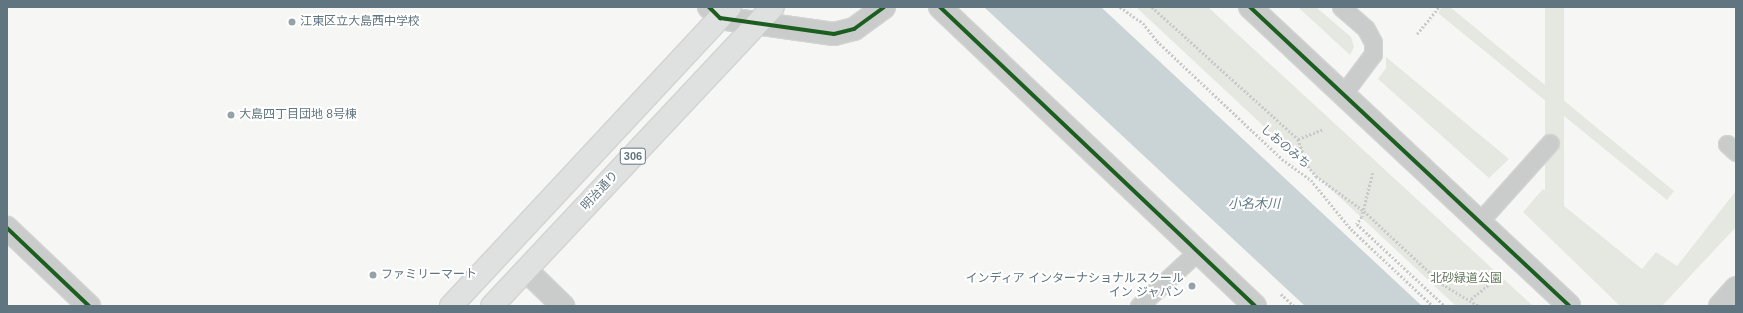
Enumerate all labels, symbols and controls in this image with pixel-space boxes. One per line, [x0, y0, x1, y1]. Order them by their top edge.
place label: 江東区立大島西中学校 [300, 15, 420, 29]
marker: 江東区立大島西中学校 [287, 17, 297, 27]
place label: 大島四丁目団地 8号棟 [239, 108, 357, 122]
marker: 大島四丁目団地 8号棟 [226, 110, 236, 120]
street label: しおのみち [1257, 122, 1313, 172]
road number: 306 [619, 147, 647, 165]
street label: 明治通り [578, 169, 622, 213]
water label: 小名木川 [1228, 196, 1280, 212]
place label: ファミリーマート [381, 268, 477, 282]
marker: ファミリーマート [368, 270, 378, 280]
place label: インディア インターナショナルスクール イン ジャパン [965, 272, 1184, 300]
park label: 北砂緑道公園 [1430, 272, 1502, 286]
marker: インディア インターナショナルスクール イン ジャパン [1187, 281, 1197, 291]

